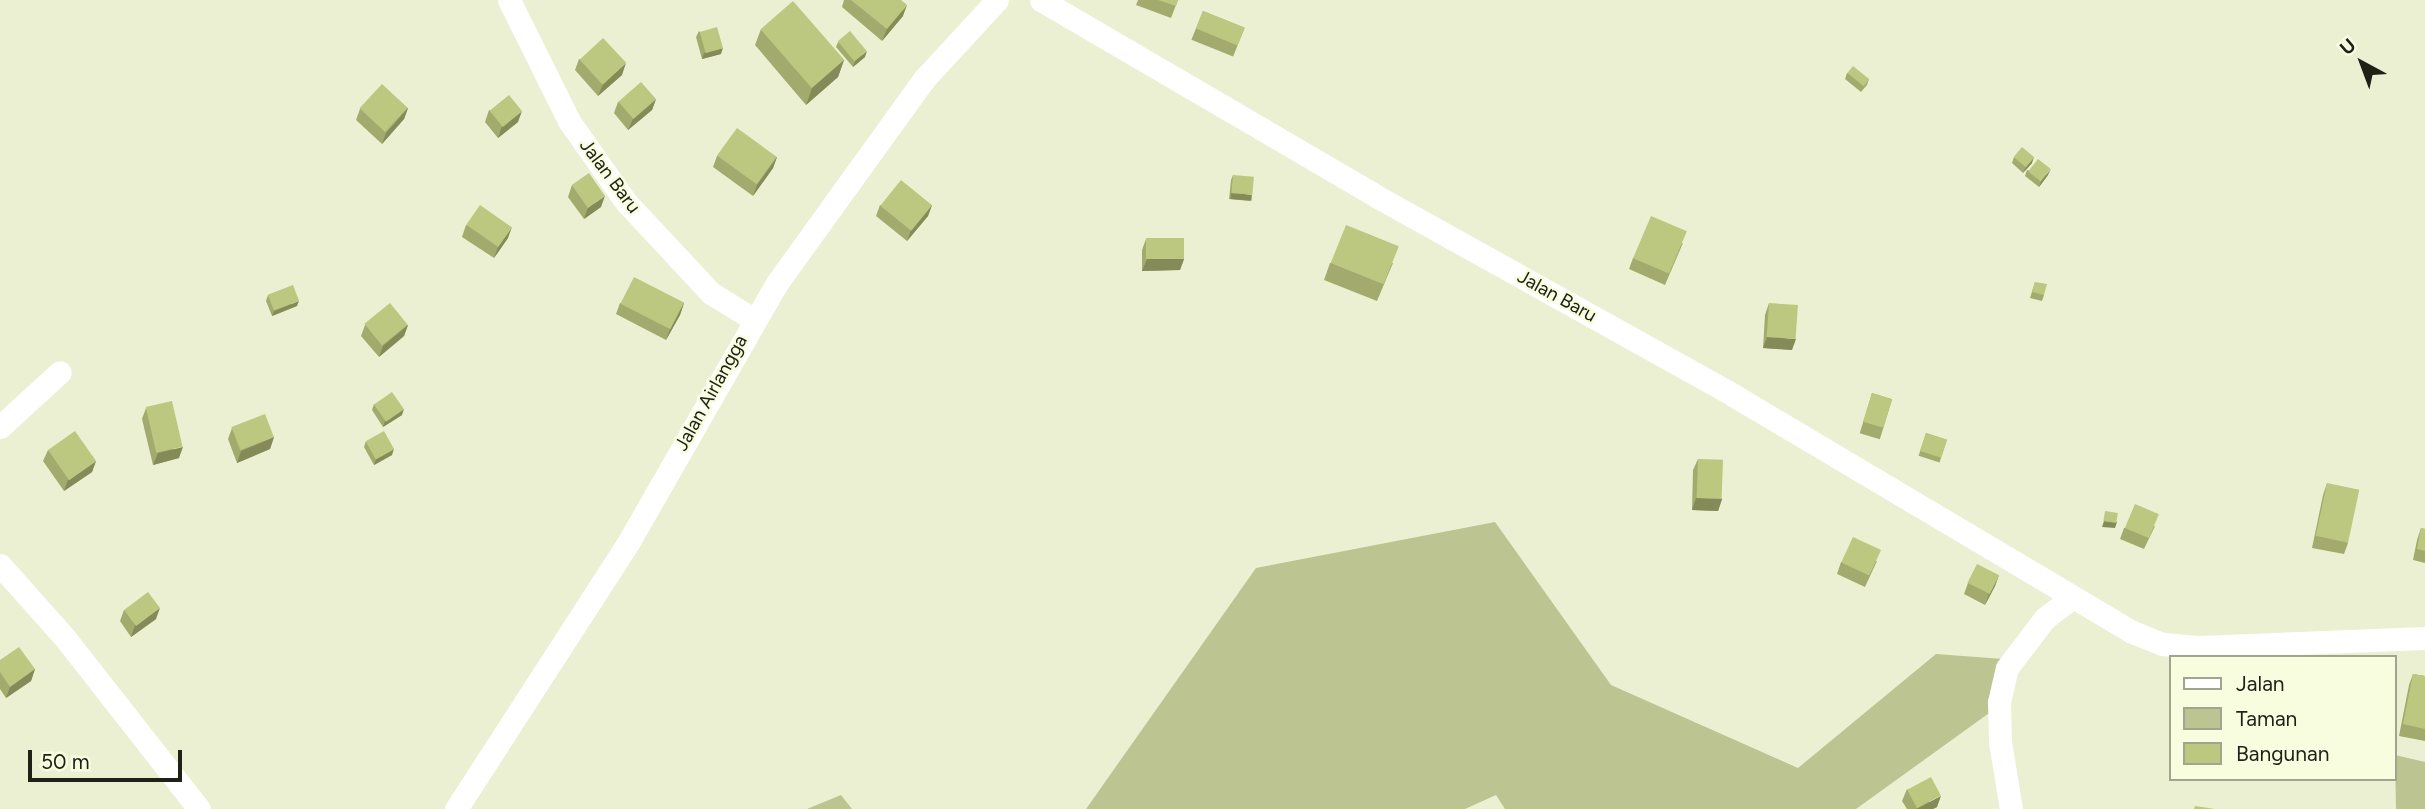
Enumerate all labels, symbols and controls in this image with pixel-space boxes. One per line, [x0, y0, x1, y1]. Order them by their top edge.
north arrow [2327, 28, 2397, 98]
text: U [2335, 34, 2360, 60]
street label: Jalan Baru [575, 134, 645, 218]
street label: Jalan Baru [1513, 265, 1601, 327]
street label: Jalan Airlangga [670, 331, 752, 455]
legend [2170, 655, 2397, 781]
text: Jalan [2236, 671, 2285, 696]
text: Taman [2236, 706, 2297, 731]
scale bar [32, 736, 186, 780]
text: Bangunan [2236, 741, 2329, 766]
text: 50 m [41, 749, 90, 774]

